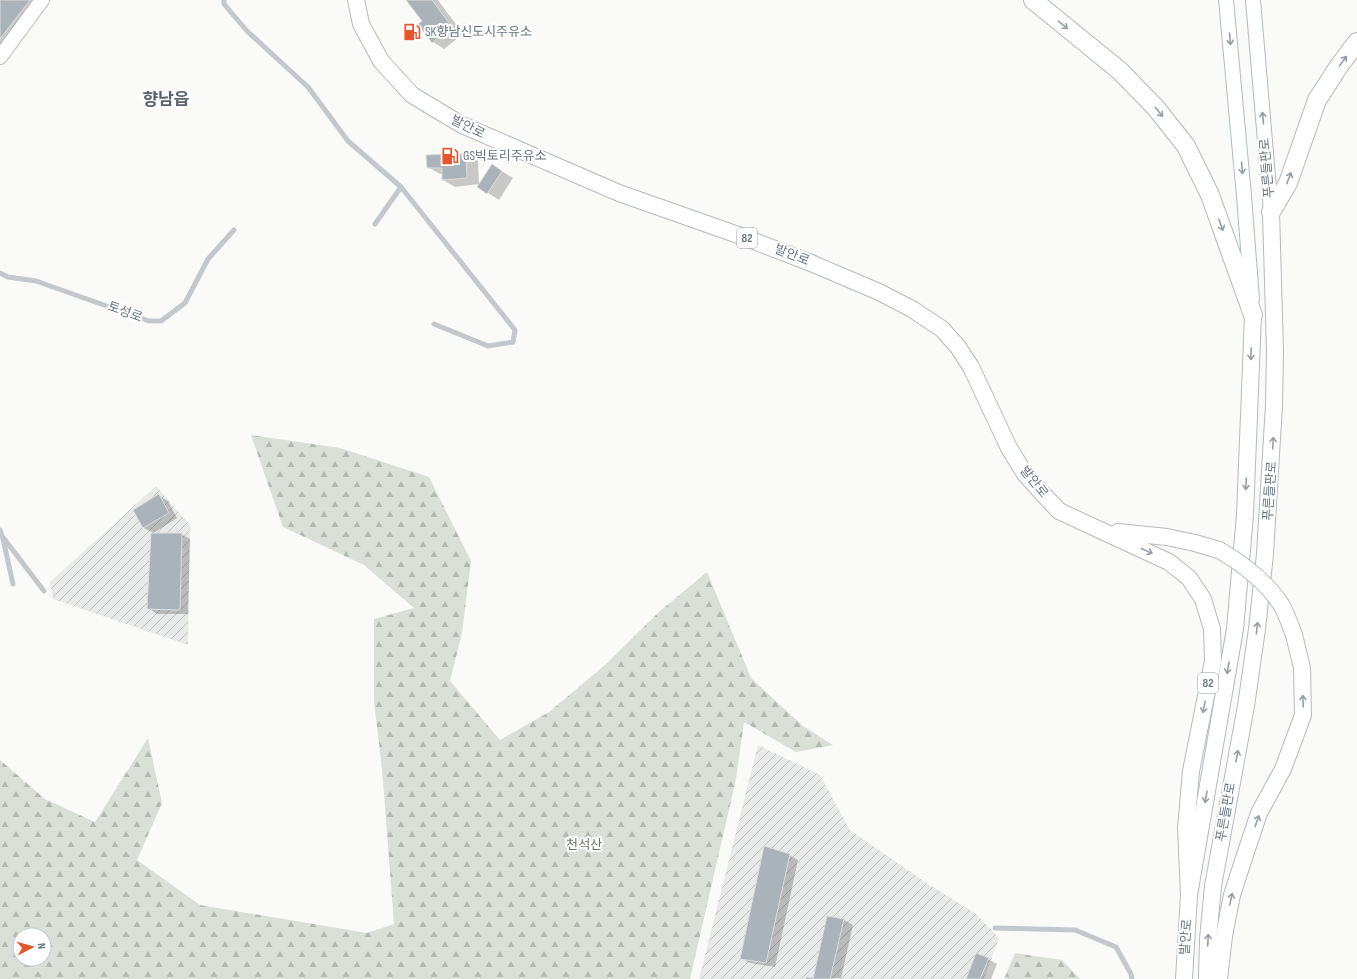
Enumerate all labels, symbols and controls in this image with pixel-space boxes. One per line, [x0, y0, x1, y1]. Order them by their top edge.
one-way arrow [1058, 20, 1069, 29]
fuel station icon: SK향남신도시주유소 [402, 22, 422, 42]
place label: SK향남신도시주유소 [425, 24, 532, 40]
one-way arrow [1226, 32, 1234, 45]
one-way arrow [1339, 55, 1347, 66]
district label: 향남읍 [143, 90, 189, 110]
one-way arrow [1155, 107, 1164, 118]
street label: 발안로 [448, 112, 488, 142]
one-way arrow [1259, 112, 1266, 125]
street label: 푸른들판로 [1256, 137, 1278, 198]
fuel station icon: GS빅토리주유소 [440, 146, 460, 166]
place label: GS빅토리주유소 [463, 148, 547, 164]
one-way arrow [1238, 161, 1245, 174]
one-way arrow [1286, 173, 1294, 185]
one-way arrow [1218, 219, 1225, 232]
road number: 82 [737, 228, 757, 248]
street label: 발안로 [772, 241, 812, 269]
street label: 토성로 [105, 298, 145, 326]
one-way arrow [1248, 347, 1255, 360]
one-way arrow [1269, 437, 1276, 450]
street label: 푸른들판로 [1260, 461, 1280, 521]
street label: 발안로 [1016, 463, 1052, 501]
one-way arrow [1243, 477, 1250, 490]
one-way arrow [1140, 548, 1152, 555]
one-way arrow [1253, 622, 1261, 635]
one-way arrow [1224, 662, 1232, 675]
road number: 82 [1198, 673, 1218, 693]
one-way arrow [1299, 695, 1307, 708]
one-way arrow [1200, 700, 1208, 713]
one-way arrow [1233, 750, 1241, 763]
street label: 푸른들판로 [1213, 781, 1239, 843]
one-way arrow [1202, 790, 1210, 803]
one-way arrow [1253, 815, 1261, 827]
park label: 천석산 [566, 837, 602, 853]
one-way arrow [1228, 893, 1236, 906]
street label: 발안로 [1177, 919, 1195, 955]
north arrow [12, 927, 52, 967]
one-way arrow [1204, 934, 1211, 947]
text: N [35, 942, 48, 950]

